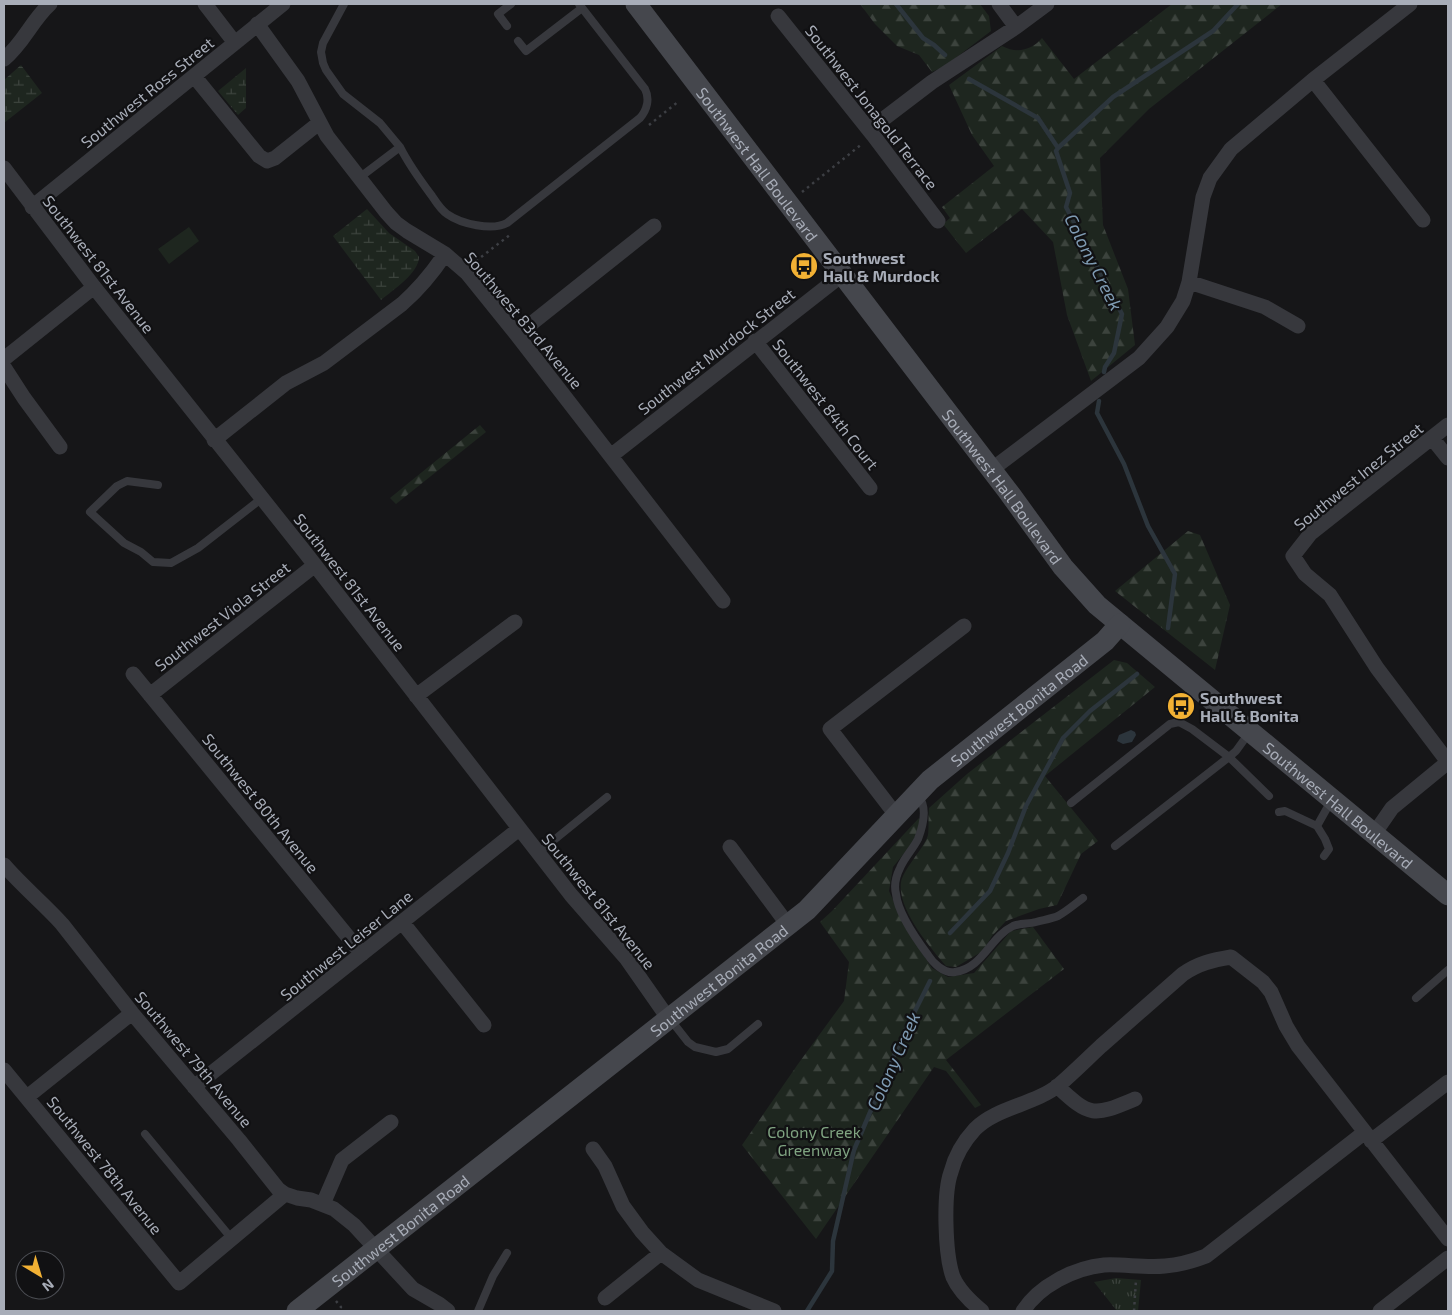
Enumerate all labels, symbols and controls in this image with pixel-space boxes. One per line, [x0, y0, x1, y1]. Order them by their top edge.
street label: Southwest Jonagold Terrace [802, 21, 942, 193]
street label: Southwest Ross Street [77, 33, 217, 151]
street label: Southwest Hall Boulevard [693, 83, 823, 244]
street label: Southwest 81st Avenue [39, 191, 159, 337]
water label: Colony Creek [1060, 210, 1128, 314]
street label: Southwest 83rd Avenue [461, 248, 587, 392]
place label: Southwest Hall & Murdock [823, 248, 940, 285]
bus stop icon: Southwest Hall & Murdock [789, 251, 819, 281]
street label: Southwest Murdock Street [634, 284, 798, 418]
street label: Southwest 84th Court [769, 335, 883, 473]
street label: Southwest Hall Boulevard [939, 405, 1067, 567]
street label: Southwest Inez Street [1290, 418, 1426, 534]
street label: Southwest 81st Avenue [290, 509, 410, 655]
street label: Southwest Viola Street [151, 557, 293, 675]
street label: Southwest Bonita Road [946, 649, 1091, 770]
place label: Southwest Hall & Bonita [1200, 688, 1299, 725]
bus stop icon: Southwest Hall & Bonita [1166, 691, 1196, 721]
street label: Southwest 80th Avenue [199, 730, 323, 876]
street label: Southwest Hall Boulevard [1260, 737, 1417, 872]
street label: Southwest 81st Avenue [538, 829, 660, 973]
street label: Southwest Leiser Lane [276, 886, 416, 1004]
street label: Southwest Bonita Road [646, 920, 791, 1040]
street label: Southwest 79th Avenue [132, 987, 256, 1131]
water label: Colony Creek [861, 1008, 925, 1114]
street label: Southwest 78th Avenue [43, 1092, 167, 1238]
park label: Colony Creek Greenway [767, 1122, 861, 1159]
street label: Southwest Bonita Road [327, 1170, 473, 1290]
north arrow [15, 1250, 65, 1300]
text: N [39, 1276, 58, 1295]

